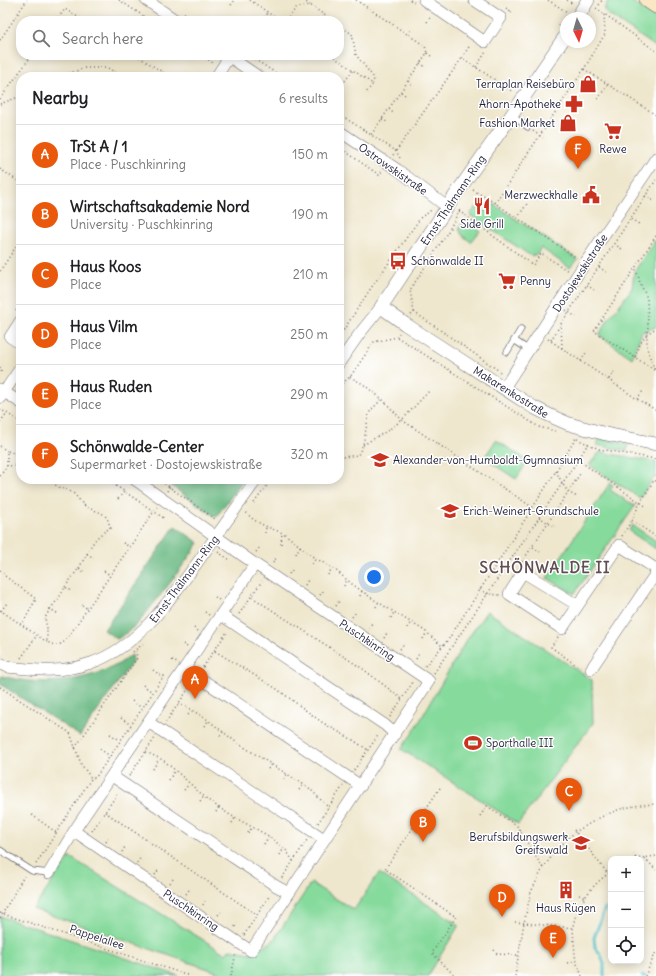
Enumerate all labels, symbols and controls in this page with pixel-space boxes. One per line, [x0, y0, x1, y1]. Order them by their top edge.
north arrow [560, 12, 596, 48]
search box [16, 16, 344, 60]
icon: search [30, 27, 52, 49]
text: Search here [62, 29, 143, 48]
shop icon: Terraplan Reisebüro [578, 74, 598, 94]
place label: Terraplan Reisebüro [476, 77, 575, 91]
text: Nearby [32, 87, 88, 109]
text: 6 results [279, 90, 328, 107]
pharmacy icon: Ahorn-Apotheke [564, 94, 584, 114]
place label: Ahorn-Apotheke [479, 97, 561, 111]
shop icon: Fashion Market [558, 113, 578, 133]
place label: Fashion Market [479, 116, 555, 130]
supermarket icon: Rewe [603, 121, 623, 141]
pin: F [565, 136, 591, 169]
text: TrSt A / 1 [70, 137, 128, 156]
street label: Ostrowskistraße [356, 140, 430, 198]
place label: Rewe [599, 142, 627, 156]
text: A [41, 146, 49, 163]
text: 150 m [292, 146, 328, 163]
street label: Ernst-Thälmann-Ring [418, 152, 488, 248]
text: Place · Puschkinring [70, 156, 186, 173]
public building icon: Merzweckhalle [581, 185, 601, 205]
place label: Merzweckhalle [504, 188, 578, 202]
restaurant icon: Side Grill [472, 196, 492, 216]
text: Wirtschaftsakademie Nord [70, 197, 250, 216]
text: B [41, 206, 49, 223]
text: 190 m [292, 206, 328, 223]
text: University · Puschkinring [70, 216, 213, 233]
place label: Side Grill [460, 217, 504, 231]
street label: Dostojewskistraße [550, 231, 610, 315]
bus stop icon: Schönwalde II [388, 251, 408, 271]
place label: Schönwalde II [411, 254, 484, 268]
text: Haus Koos [70, 257, 141, 276]
text: C [41, 266, 49, 283]
text: 210 m [293, 266, 328, 283]
supermarket icon: Penny [497, 271, 517, 291]
place label: Penny [520, 274, 551, 288]
text: Place [70, 276, 101, 293]
text: Haus Vilm [70, 317, 138, 336]
text: D [40, 326, 50, 343]
text: 250 m [290, 326, 328, 343]
text: Place [70, 336, 101, 353]
street label: Makarenkostraße [471, 363, 551, 421]
text: Haus Ruden [70, 377, 152, 396]
text: E [41, 386, 49, 403]
text: 290 m [290, 386, 328, 403]
text: Place [70, 396, 101, 413]
text: Schönwalde-Center [70, 437, 204, 456]
text: F [41, 446, 49, 463]
text: 320 m [290, 446, 328, 463]
school or university icon: Alexander-von-Humboldt-Gymnasium [370, 450, 390, 470]
place label: Alexander-von-Humboldt-Gymnasium [393, 453, 583, 467]
text: Supermarket · Dostojewskistraße [70, 456, 262, 473]
school or university icon: Erich-Weinert-Grundschule [440, 501, 460, 521]
place label: Erich-Weinert-Grundschule [463, 504, 599, 518]
street label: Ernst-Thälmann-Ring [147, 532, 221, 626]
district label: SCHÖNWALDE II [480, 557, 611, 577]
your location [364, 567, 384, 587]
street label: Puschkinring [337, 616, 397, 664]
pin: A [182, 666, 208, 699]
sports icon: Sporthalle III [463, 733, 483, 753]
place label: Sporthalle III [486, 736, 553, 750]
pin: C [556, 778, 582, 811]
pin: B [410, 809, 436, 842]
place label: Berufsbildungswerk Greifswald [469, 830, 569, 857]
school or university icon: Berufsbildungswerk Greifswald [571, 833, 591, 853]
map controls [608, 856, 644, 964]
button: + [608, 856, 644, 892]
building icon: Haus Rügen [556, 880, 576, 900]
pin: D [489, 884, 515, 917]
street label: Puschkinring [161, 886, 221, 934]
button: − [608, 892, 644, 928]
place label: Haus Rügen [536, 901, 596, 915]
street label: Pappelallee [68, 922, 126, 952]
pin: E [540, 925, 566, 958]
button: locate [608, 928, 644, 964]

